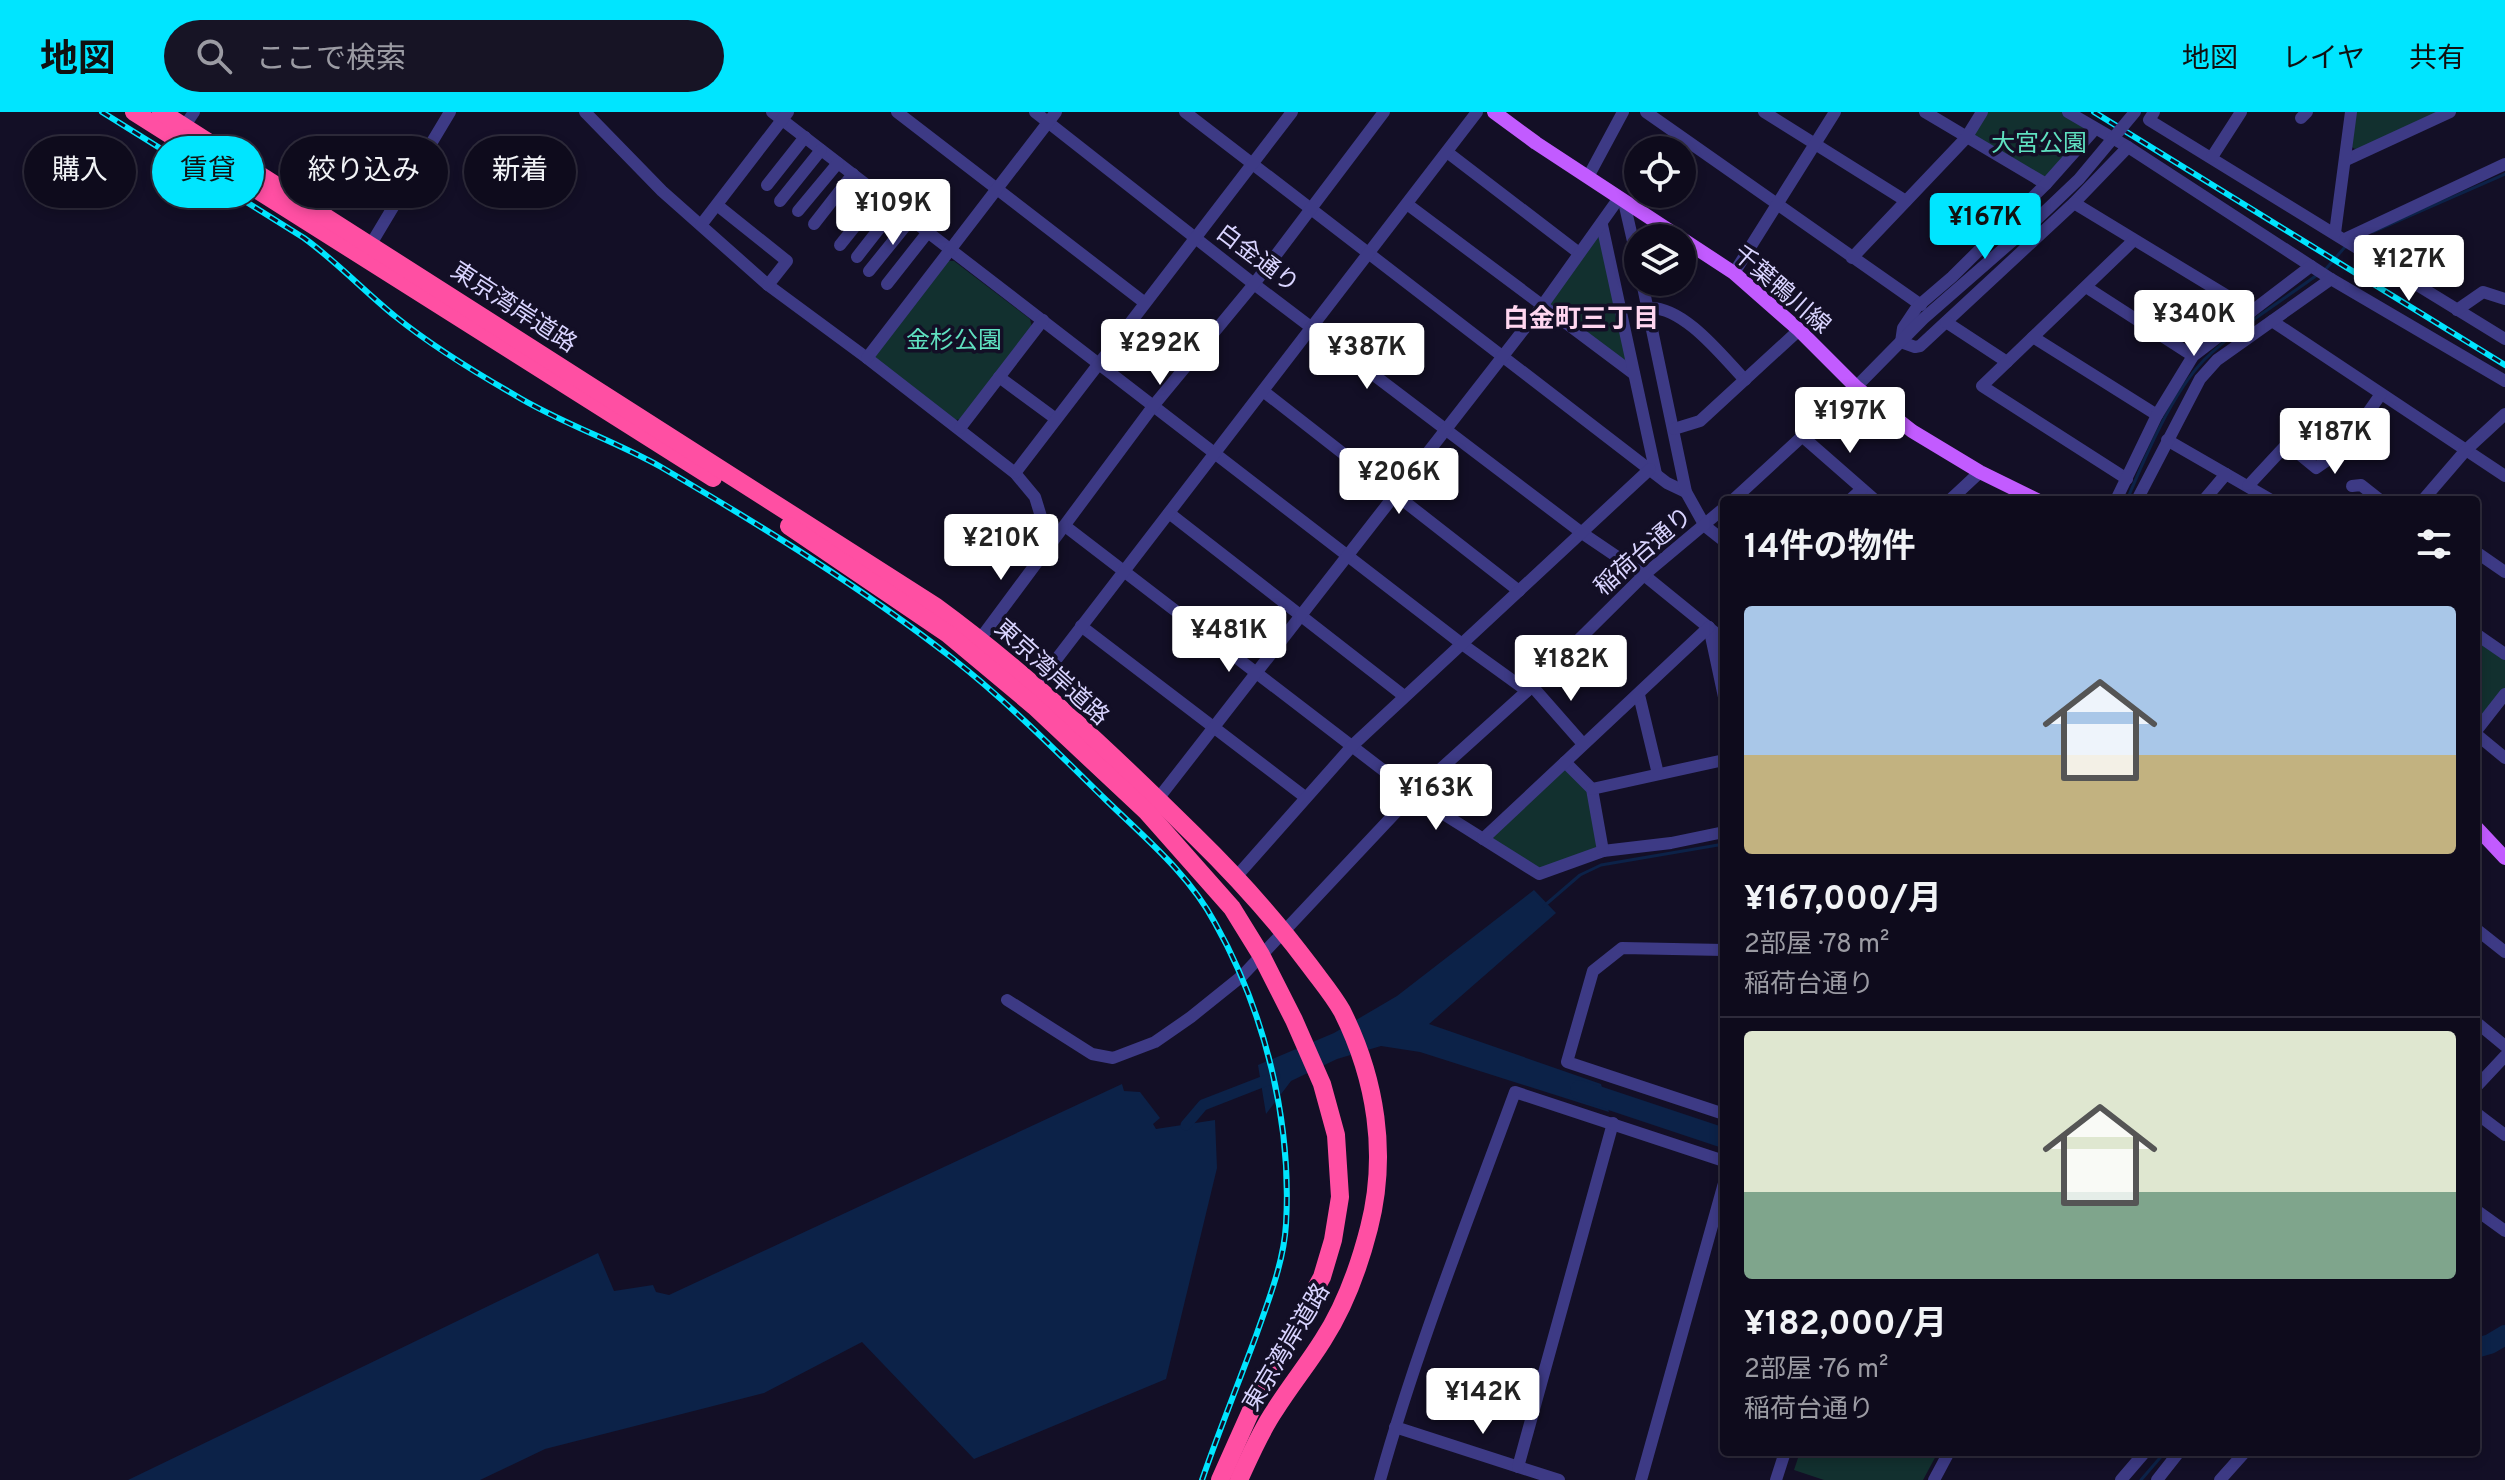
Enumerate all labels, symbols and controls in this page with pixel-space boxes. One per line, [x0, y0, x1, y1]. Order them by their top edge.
search box [164, 20, 724, 92]
icon: search [192, 34, 236, 78]
text: 地図 [40, 37, 116, 86]
text: ここで検索 [256, 42, 406, 79]
text: 地図 [2182, 42, 2238, 78]
text: レイヤ [2282, 42, 2365, 78]
text: 共有 [2409, 42, 2465, 78]
park label: 大宮公園 [1991, 130, 2087, 160]
chip: 購入 [24, 136, 136, 208]
chip: 賃貸 [152, 136, 264, 208]
chip: 絞り込み [280, 136, 448, 208]
chip: 新着 [464, 136, 576, 208]
map controls [1624, 136, 1696, 296]
button: locate [1624, 136, 1696, 208]
pin: ¥109K [837, 179, 949, 247]
text: ¥109K [854, 188, 932, 221]
pin: ¥167K [1929, 193, 2041, 261]
text: ¥167K [1948, 202, 2022, 235]
street label: 白金通り [1209, 219, 1304, 300]
button: layers [1624, 224, 1696, 296]
pin: ¥127K [2353, 235, 2465, 303]
street label: 千葉鴨川線 [1726, 240, 1836, 341]
text: ¥127K [2372, 244, 2446, 277]
street label: 東京湾岸道路 [444, 257, 581, 360]
pin: ¥340K [2138, 290, 2250, 358]
text: ¥340K [2152, 299, 2236, 332]
district label: 白金町三丁目 [1503, 304, 1659, 337]
pin: ¥292K [1104, 319, 1216, 387]
pin: ¥387K [1311, 323, 1423, 391]
park label: 金杉公園 [906, 327, 1002, 357]
text: ¥292K [1119, 328, 1201, 361]
text: ¥387K [1327, 332, 1407, 365]
pin: ¥197K [1794, 387, 1906, 455]
text: ¥197K [1813, 396, 1887, 429]
pin: ¥187K [2279, 408, 2391, 476]
text: ¥187K [2298, 417, 2372, 450]
pin: ¥206K [1343, 448, 1455, 516]
text: ¥206K [1357, 457, 1441, 490]
street label: 稲荷台通り [1589, 502, 1699, 603]
pin: ¥210K [945, 514, 1057, 582]
icon: filters [2412, 522, 2456, 566]
text: ¥210K [962, 523, 1040, 556]
text: 14件の物件 [1744, 527, 1915, 570]
pin: ¥481K [1173, 606, 1285, 674]
street label: 東京湾岸道路 [987, 614, 1114, 733]
text: ¥481K [1190, 615, 1268, 648]
pin: ¥182K [1515, 635, 1627, 703]
text: ¥182K [1533, 644, 1609, 677]
icon: home [2028, 658, 2172, 802]
pin: ¥163K [1380, 764, 1492, 832]
text: ¥163K [1398, 773, 1474, 806]
text: ¥167,000/月 [1744, 879, 1942, 922]
text: 2部屋 · 78 m² [1744, 929, 1889, 962]
text: 稲荷台通り [1744, 969, 1874, 1002]
icon: home [2028, 1083, 2172, 1227]
street label: 東京湾岸道路 [1238, 1279, 1338, 1417]
text: ¥182,000/月 [1744, 1304, 1947, 1347]
text: 2部屋 · 76 m² [1744, 1354, 1888, 1387]
pin: ¥142K [1427, 1368, 1539, 1436]
text: ¥142K [1444, 1377, 1522, 1410]
text: 稲荷台通り [1744, 1394, 1874, 1427]

